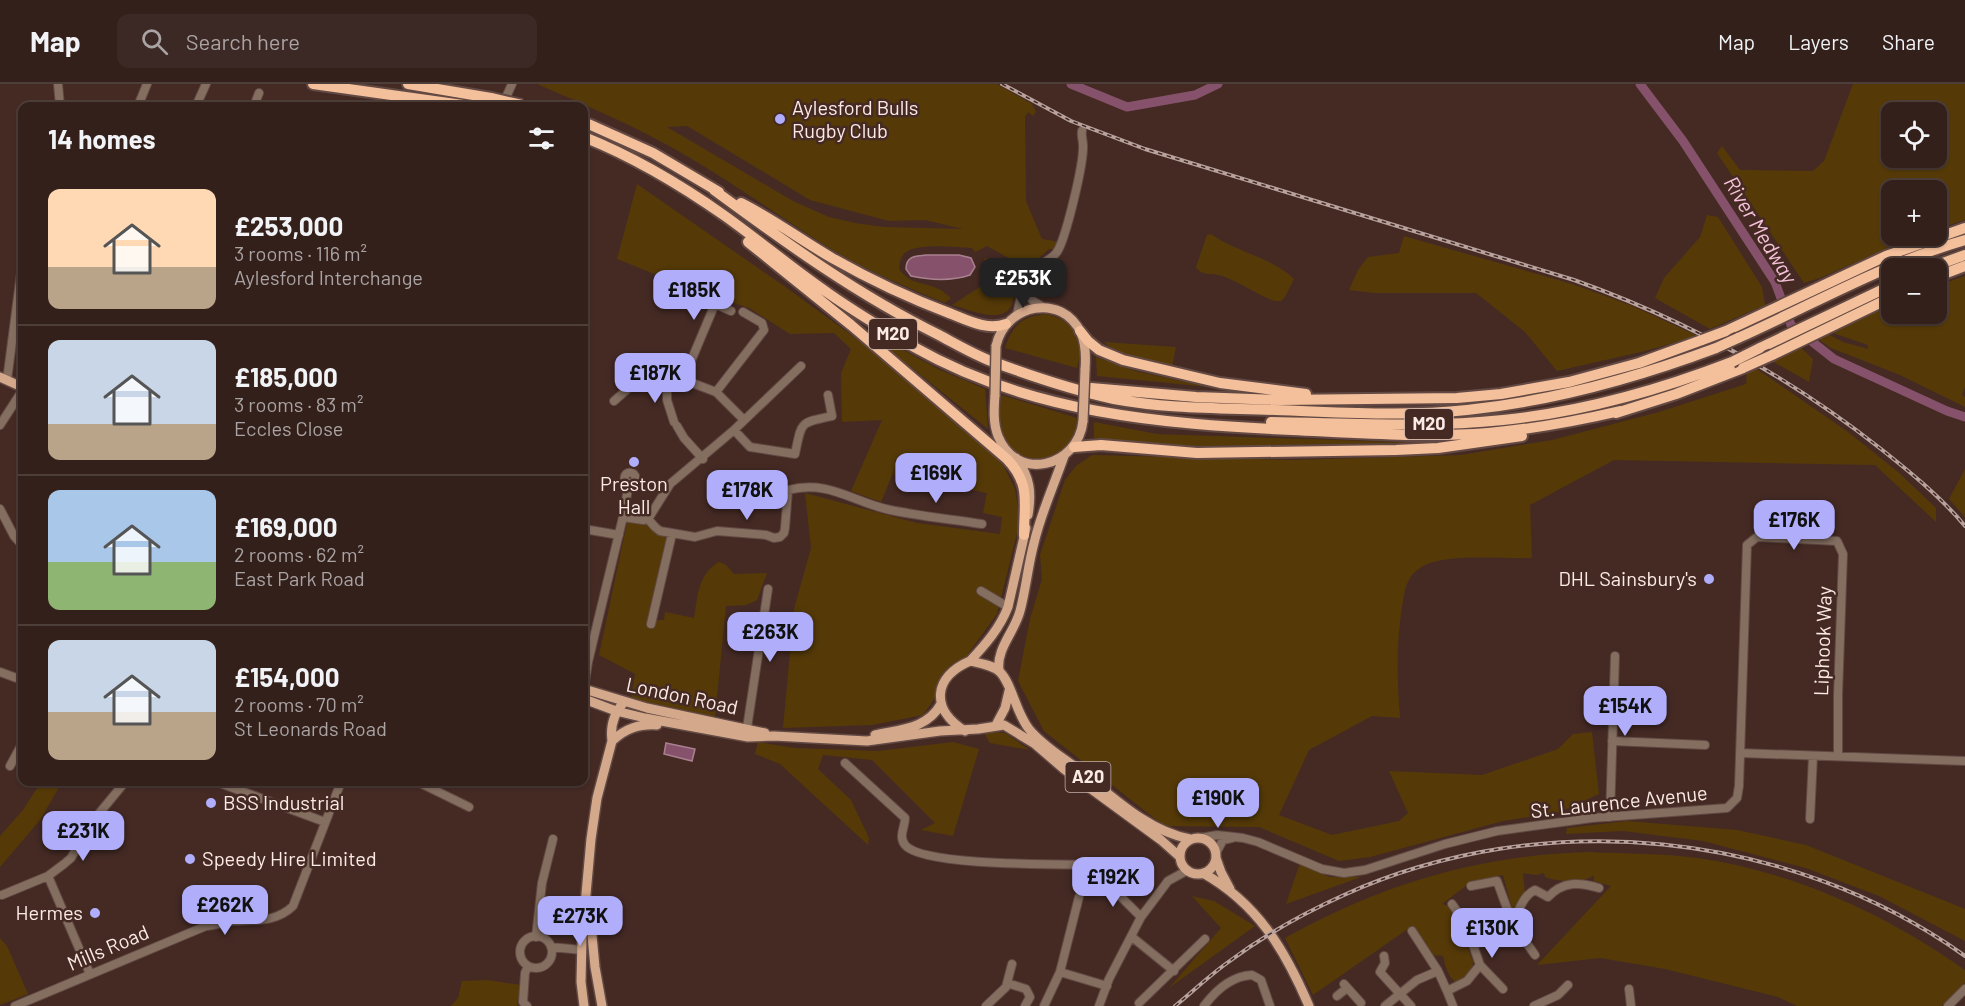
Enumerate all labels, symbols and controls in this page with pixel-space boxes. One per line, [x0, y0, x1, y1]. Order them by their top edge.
search box [117, 14, 537, 68]
text: Map [30, 24, 81, 58]
icon: search [138, 25, 171, 58]
text: Search here [186, 28, 300, 54]
text: Map [1718, 29, 1755, 54]
text: Layers [1788, 29, 1849, 54]
text: Share [1882, 29, 1935, 54]
place label: Aylesford Bulls Rugby Club [792, 95, 918, 142]
map controls [1881, 102, 1947, 324]
button: locate [1881, 102, 1947, 168]
marker: Aylesford Bulls Rugby Club [773, 112, 787, 126]
icon: filters [525, 122, 558, 155]
text: 14 homes [48, 123, 155, 154]
water label: River Medway [1720, 171, 1803, 288]
button: + [1881, 180, 1947, 246]
text: £253,000 [234, 210, 343, 241]
icon: home [96, 213, 168, 285]
text: 3 rooms · 116 m² [234, 241, 367, 265]
pin: £253K [981, 258, 1065, 309]
button: − [1881, 258, 1947, 324]
text: Aylesford Interchange [234, 265, 423, 289]
text: £253K [994, 265, 1052, 289]
pin: £185K [652, 270, 736, 321]
text: £185K [667, 277, 721, 301]
road number: M20 [869, 319, 917, 349]
pin: £187K [613, 353, 697, 404]
text: £187K [629, 360, 681, 384]
text: £185,000 [234, 361, 338, 392]
icon: home [96, 364, 168, 436]
text: 3 rooms · 83 m² [234, 392, 363, 416]
road number: M20 [1405, 409, 1453, 439]
text: Eccles Close [234, 416, 343, 440]
pin: £169K [894, 453, 978, 504]
marker: Preston Hall [627, 455, 641, 469]
text: £169K [909, 460, 963, 484]
pin: £178K [705, 470, 789, 521]
place label: Preston Hall [600, 471, 668, 518]
text: £178K [721, 477, 773, 501]
pin: £176K [1752, 500, 1836, 551]
text: £176K [1768, 507, 1820, 531]
text: £169,000 [234, 511, 338, 542]
icon: home [96, 514, 168, 586]
text: 2 rooms · 62 m² [234, 542, 364, 566]
text: East Park Road [234, 566, 365, 590]
place label: DHL Sainsbury's [1558, 566, 1697, 590]
marker: DHL Sainsbury's [1702, 572, 1716, 586]
street label: Liphook Way [1808, 586, 1836, 696]
pin: £263K [728, 612, 812, 663]
text: £263K [741, 619, 799, 643]
text: £154,000 [234, 661, 340, 692]
icon: home [96, 664, 168, 736]
street label: London Road [624, 671, 740, 719]
pin: £154K [1583, 686, 1667, 737]
text: 2 rooms · 70 m² [234, 692, 364, 716]
text: £154K [1598, 693, 1652, 717]
text: St Leonards Road [234, 716, 387, 740]
road number: A20 [1066, 762, 1110, 792]
pin: £190K [1176, 778, 1260, 829]
street label: St. Laurence Avenue [1529, 780, 1709, 822]
text: £190K [1191, 785, 1245, 809]
place label: BSS Industrial [223, 790, 344, 814]
marker: BSS Industrial [204, 796, 218, 810]
pin: £231K [41, 811, 125, 862]
text: £231K [56, 818, 110, 842]
place label: Speedy Hire Limited [202, 846, 377, 870]
marker: Speedy Hire Limited [183, 852, 197, 866]
pin: £192K [1071, 857, 1155, 908]
text: £192K [1086, 864, 1140, 888]
pin: £262K [183, 885, 267, 936]
text: £262K [196, 892, 254, 916]
pin: £273K [538, 896, 622, 947]
place label: Hermes [15, 900, 83, 924]
text: £273K [552, 903, 608, 927]
marker: Hermes [88, 906, 102, 920]
pin: £130K [1450, 908, 1534, 959]
text: £130K [1465, 915, 1519, 939]
street label: Mills Road [63, 919, 152, 975]

